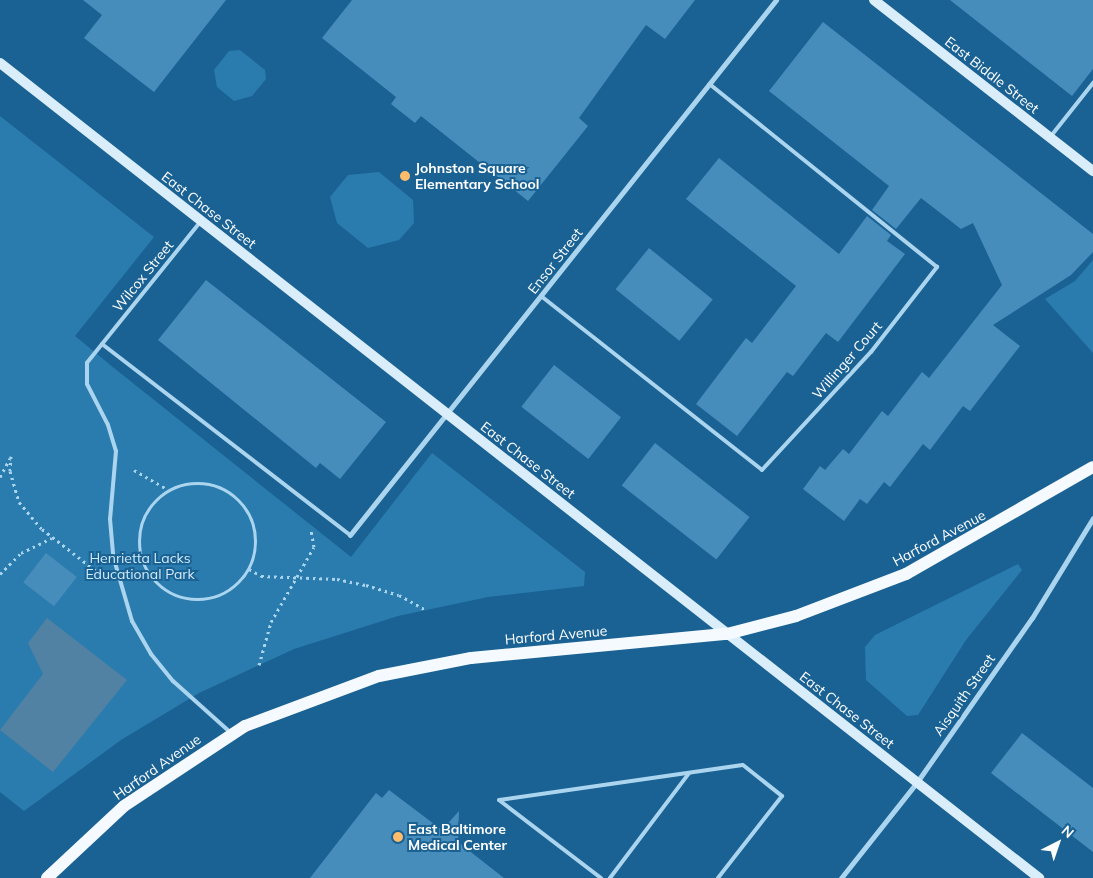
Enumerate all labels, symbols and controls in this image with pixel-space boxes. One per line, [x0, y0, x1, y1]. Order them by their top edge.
street label: East Biddle Street [942, 33, 1042, 117]
place label: Johnston Square Elementary School [415, 160, 539, 192]
street label: East Chase Street [158, 168, 260, 252]
marker: Johnston Square Elementary School [399, 170, 411, 182]
street label: Ensor Street [524, 225, 586, 297]
street label: Wilcox Street [109, 237, 177, 315]
street label: Willinger Court [809, 318, 885, 402]
street label: East Chase Street [477, 418, 579, 502]
street label: Harford Avenue [890, 506, 988, 570]
park label: Henrietta Lacks Educational Park [85, 550, 195, 582]
street label: Harford Avenue [504, 622, 608, 648]
street label: Aisquith Street [930, 651, 998, 739]
street label: East Chase Street [796, 668, 898, 752]
street label: Harford Avenue [110, 731, 204, 803]
north arrow [1033, 818, 1083, 868]
place label: East Baltimore Medical Center [408, 821, 507, 854]
text: N [1058, 821, 1078, 842]
marker: East Baltimore Medical Center [392, 831, 404, 843]

